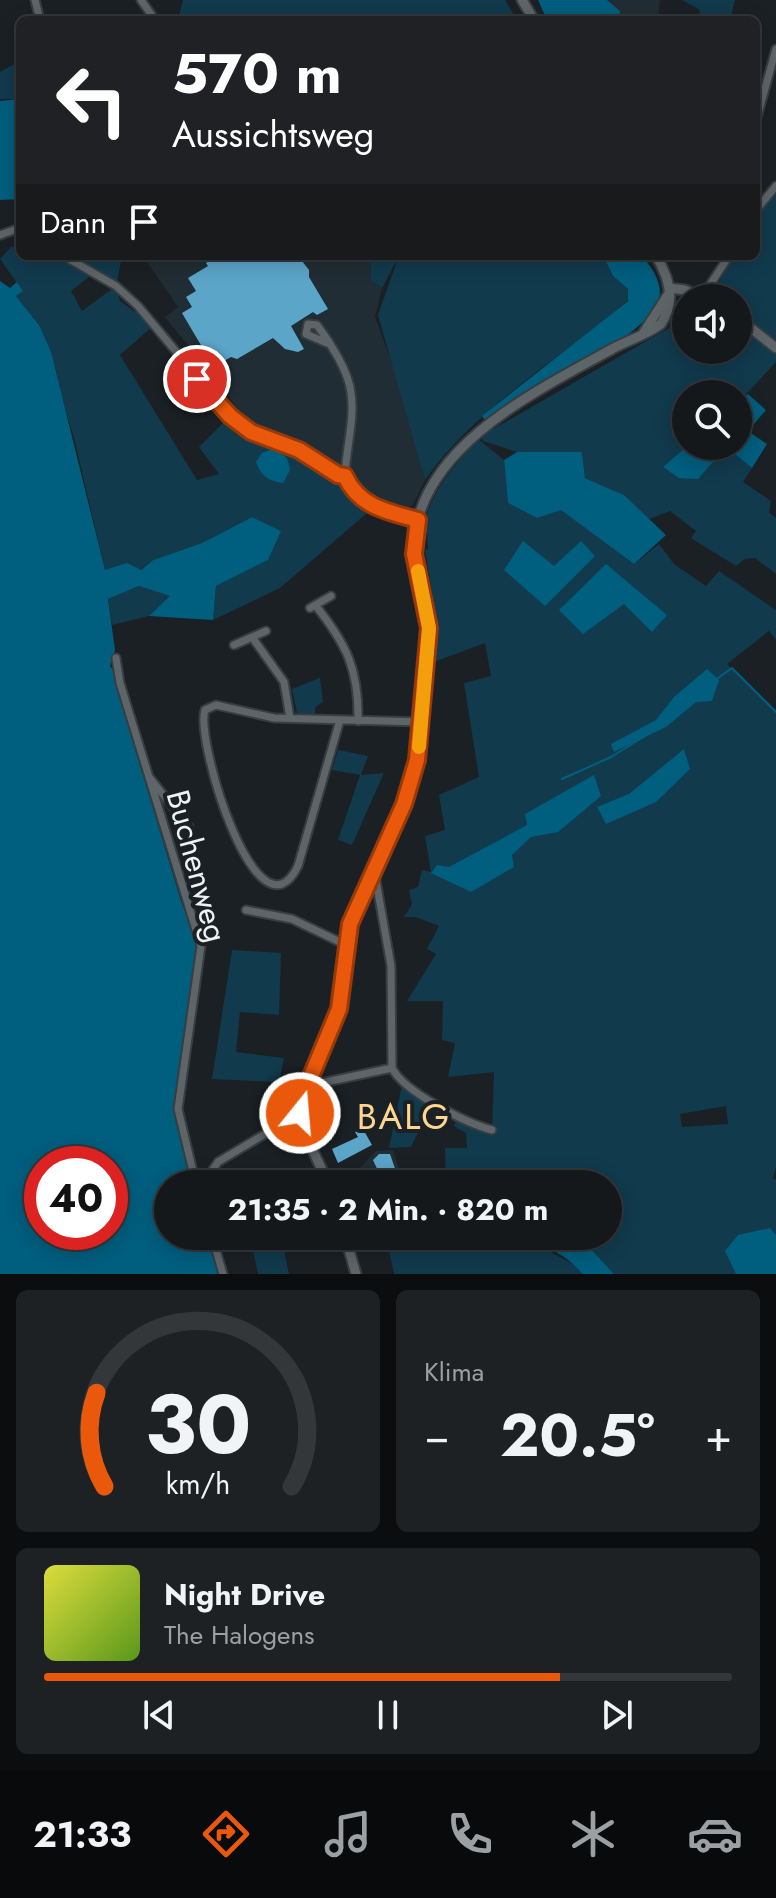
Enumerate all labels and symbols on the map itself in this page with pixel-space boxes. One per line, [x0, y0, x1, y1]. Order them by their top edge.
pin [163, 345, 231, 413]
street label: Buchenweg [155, 785, 239, 947]
position arrow [258, 1071, 342, 1155]
district label: BALG [357, 1090, 451, 1142]
speed limit sign: 40 [24, 1146, 128, 1250]

